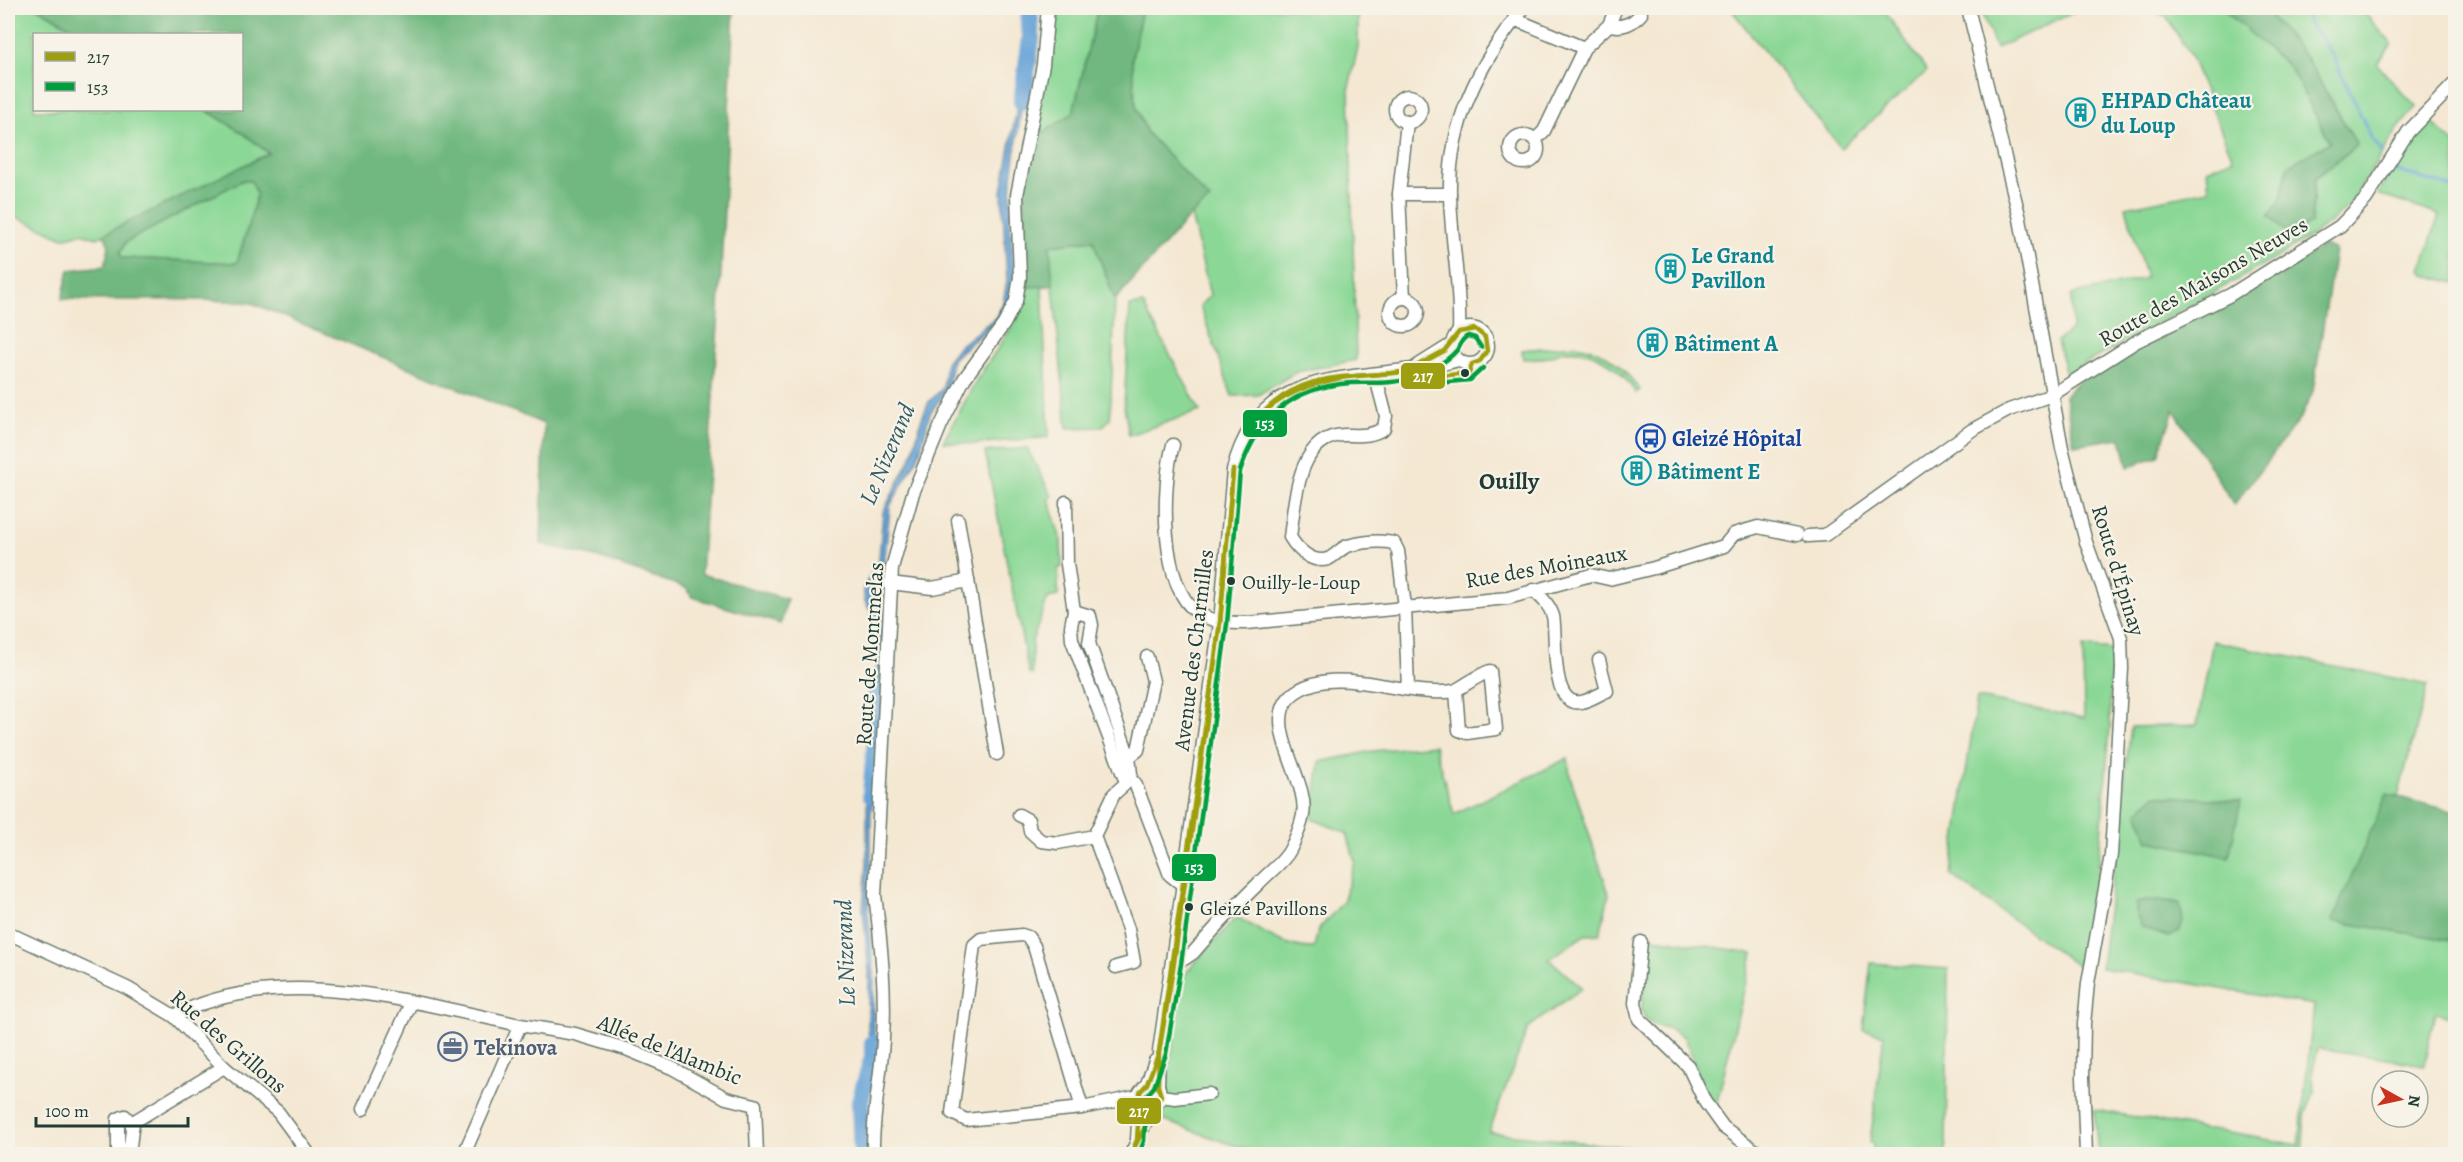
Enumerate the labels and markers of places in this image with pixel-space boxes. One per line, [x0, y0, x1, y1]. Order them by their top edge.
place label: EHPAD Château du Loup [2101, 86, 2252, 141]
building icon: EHPAD Château du Loup [2064, 97, 2096, 129]
place label: Le Grand Pavillon [1691, 241, 1774, 296]
building icon: Le Grand Pavillon [1654, 252, 1686, 284]
building icon: Bâtiment A [1637, 327, 1669, 359]
place label: Bâtiment A [1674, 329, 1778, 359]
unlabelled marker [1459, 367, 1471, 379]
bus stop icon: Gleizé Hôpital [1635, 422, 1667, 454]
place label: Gleizé Hôpital [1672, 424, 1802, 454]
building icon: Bâtiment E [1620, 455, 1652, 487]
place label: Bâtiment E [1657, 457, 1760, 487]
place label: Ouilly-le-Loup [1242, 569, 1360, 596]
marker: Ouilly-le-Loup [1225, 575, 1237, 587]
place label: Gleizé Pavillons [1200, 895, 1328, 922]
marker: Gleizé Pavillons [1183, 901, 1195, 913]
office icon: Tekinova [437, 1031, 469, 1063]
place label: Tekinova [474, 1033, 558, 1063]

